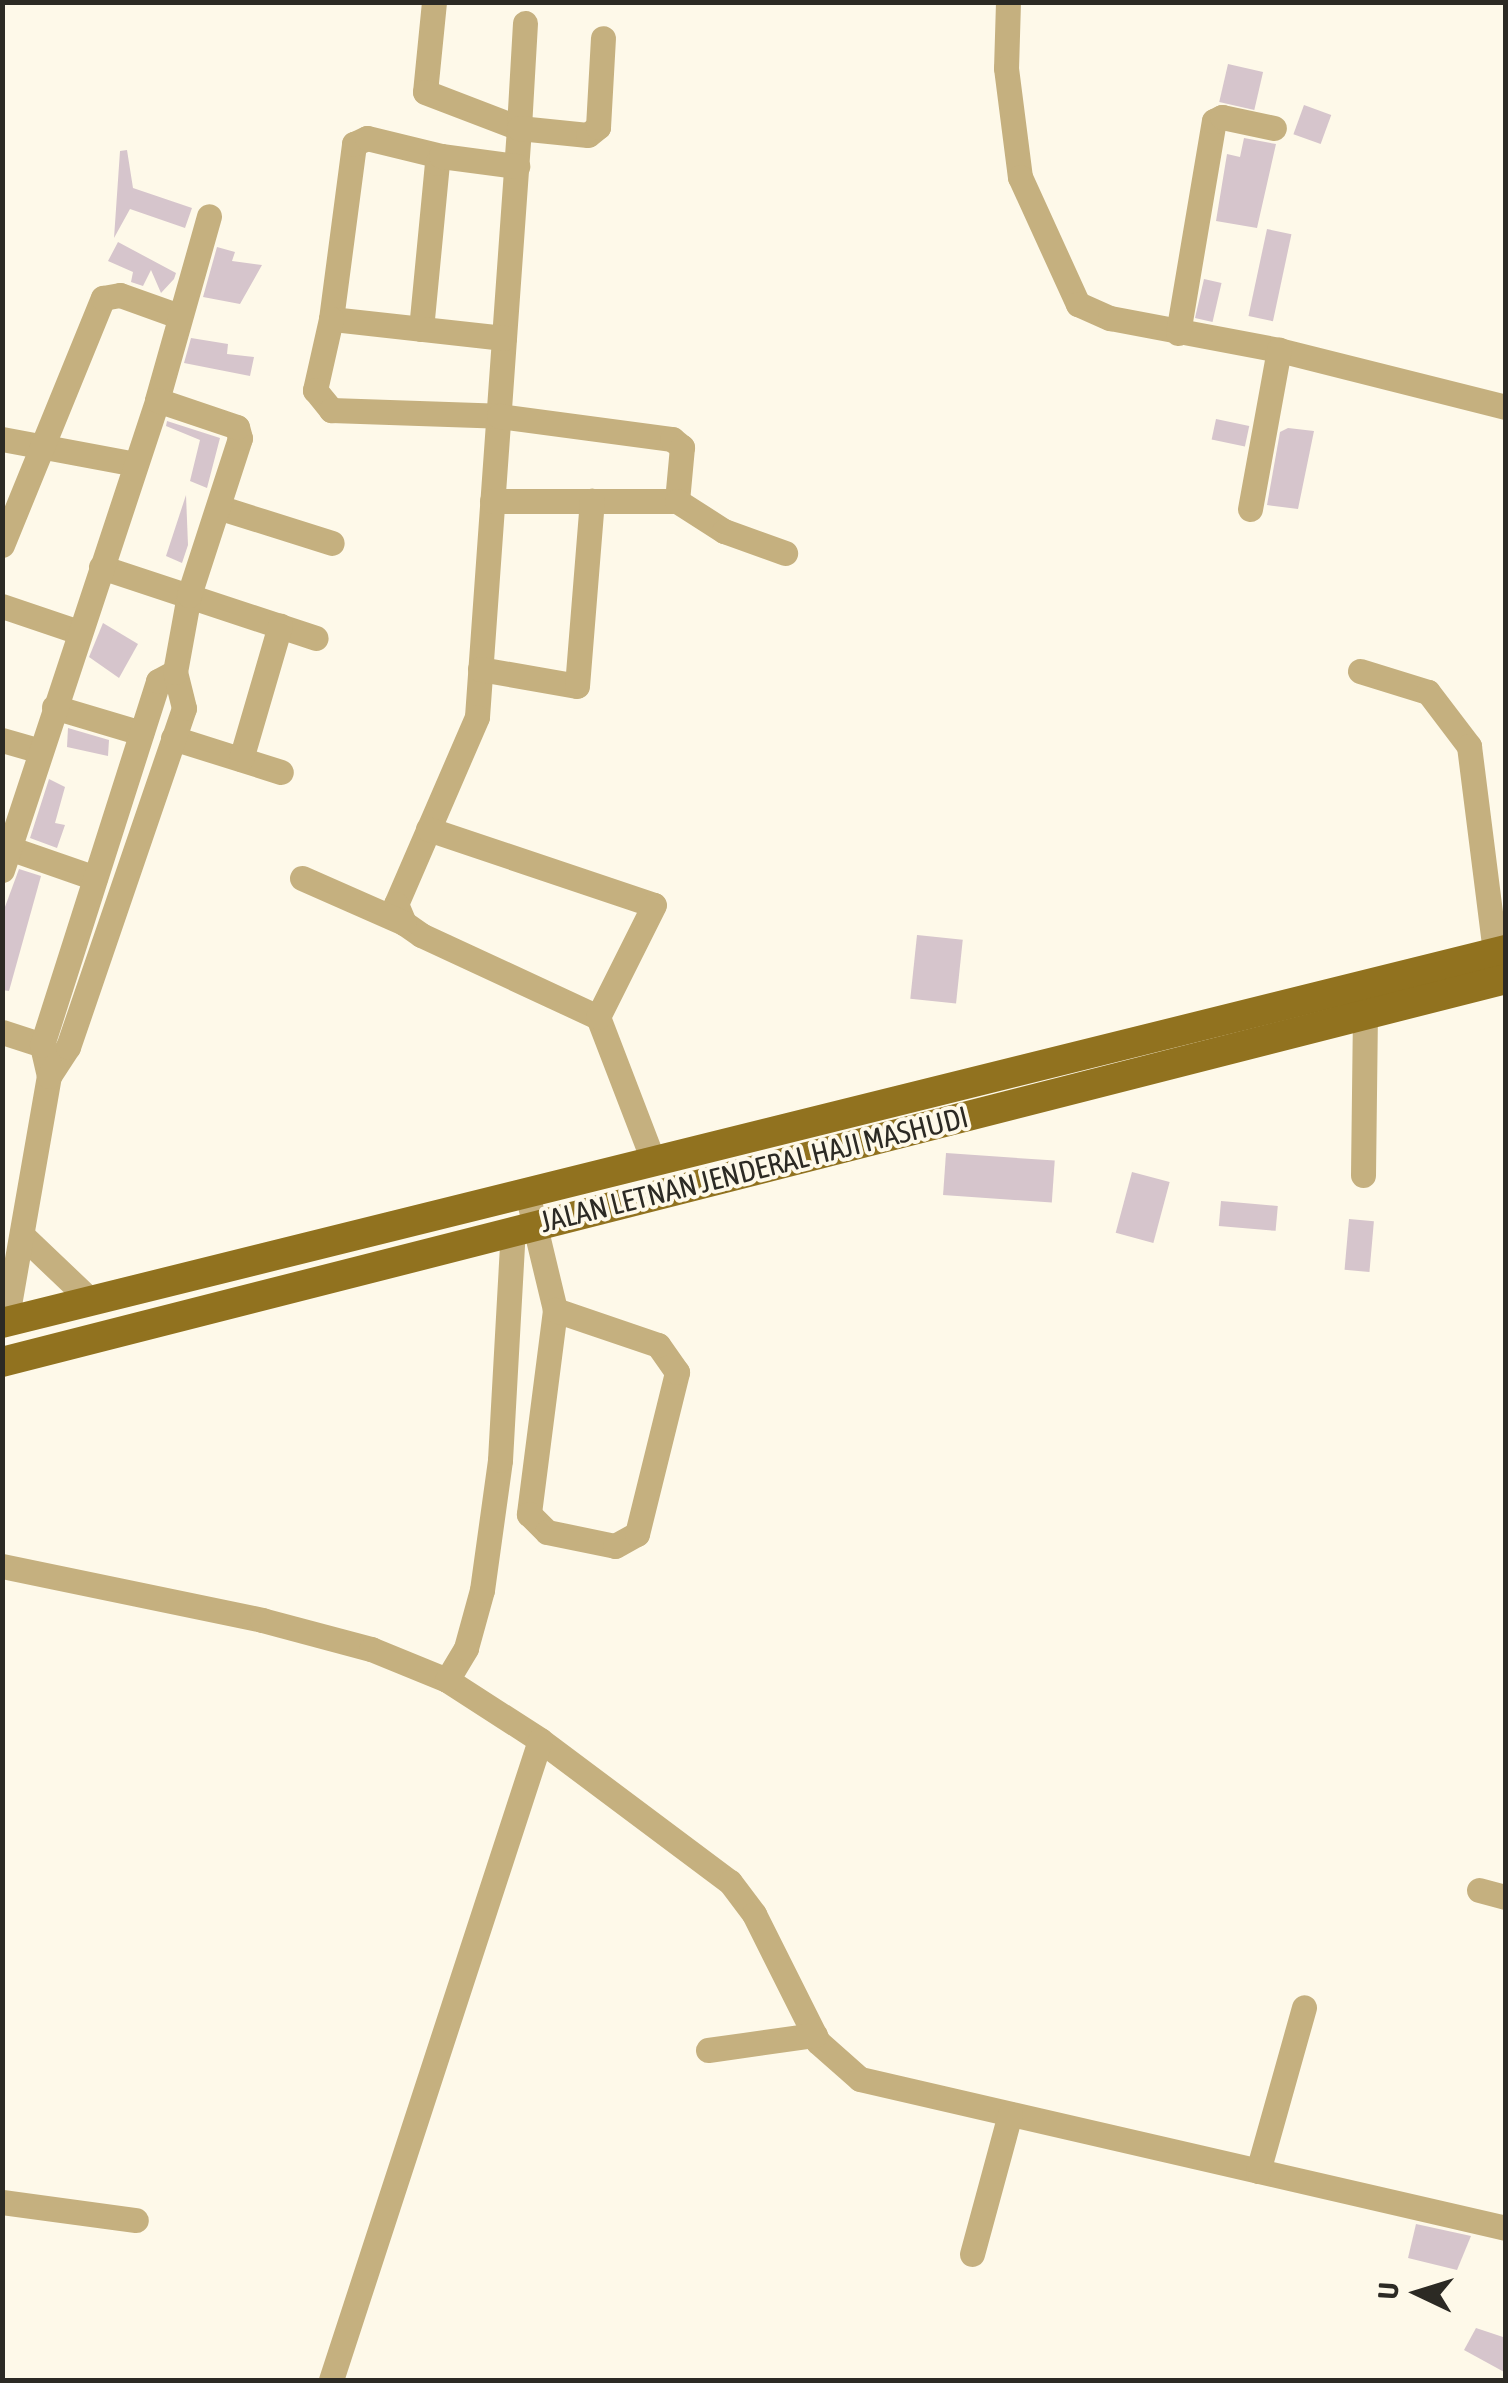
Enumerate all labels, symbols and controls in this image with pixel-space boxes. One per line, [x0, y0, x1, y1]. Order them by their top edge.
street label: JALAN LETNAN JENDERAL HAJI MASHUDI [536, 1098, 972, 1240]
north arrow [1368, 2243, 1468, 2343]
text: U [1372, 2282, 1405, 2300]

